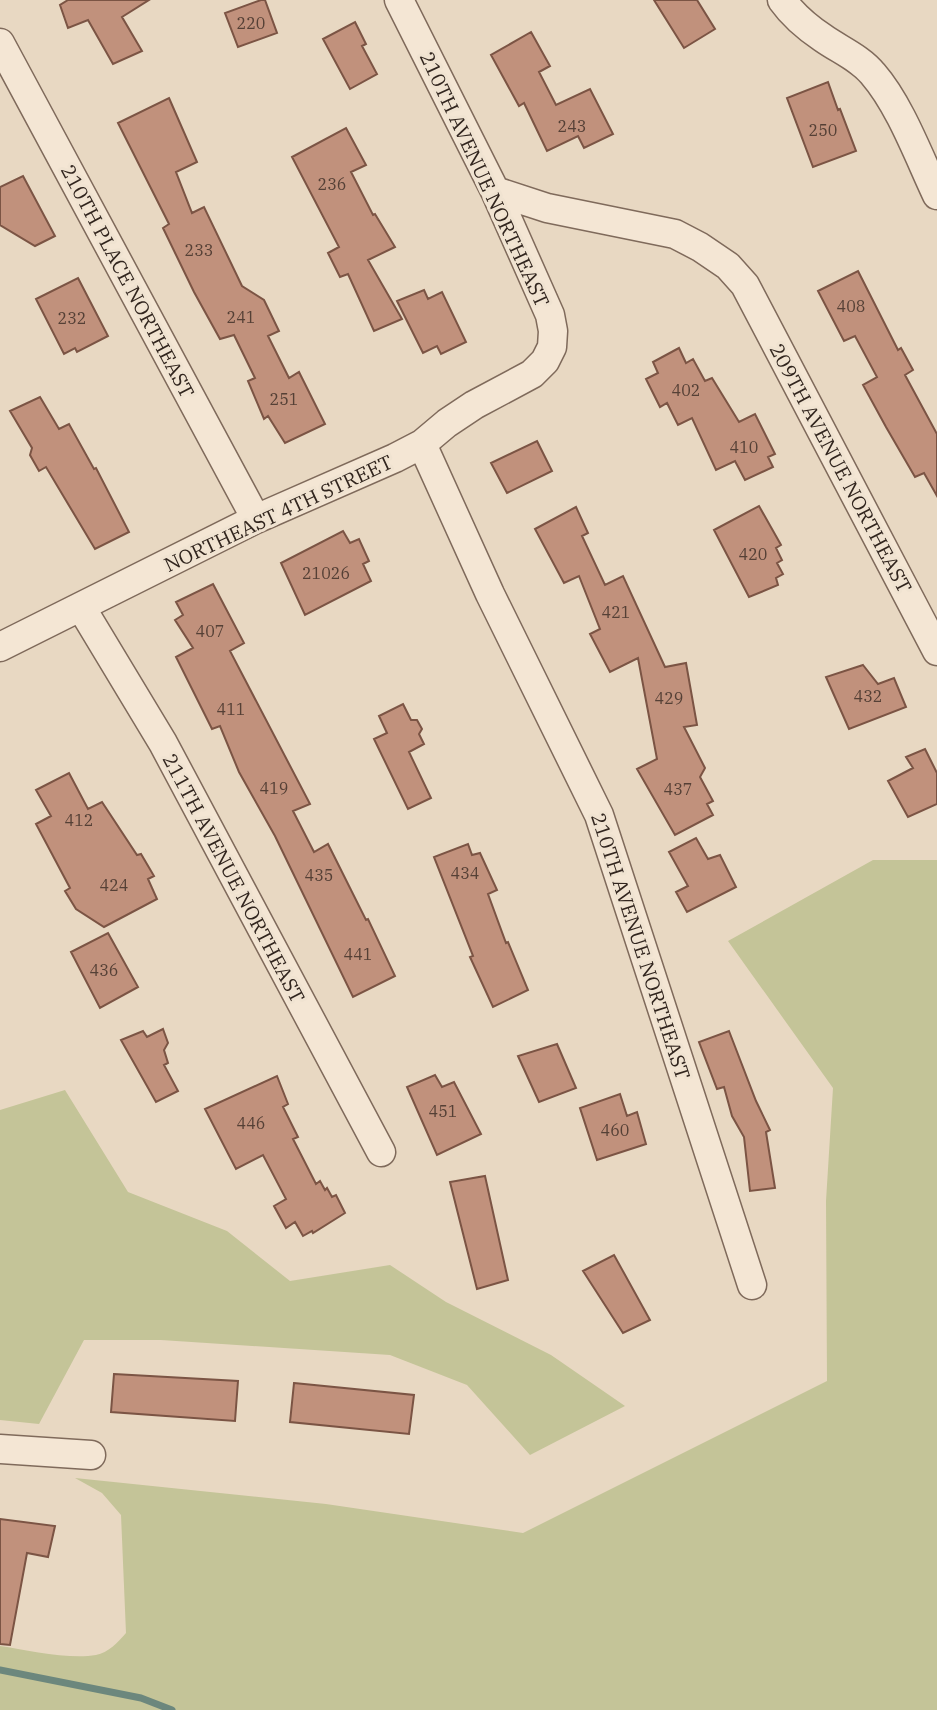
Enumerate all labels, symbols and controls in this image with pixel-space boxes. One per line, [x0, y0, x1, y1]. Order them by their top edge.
house number: 220 [237, 13, 265, 33]
street label: 210TH AVENUE NORTHEAST [414, 47, 556, 311]
house number: 243 [558, 116, 586, 136]
house number: 250 [809, 120, 837, 140]
street label: 210TH PLACE NORTHEAST [55, 160, 201, 402]
house number: 236 [318, 174, 346, 194]
house number: 233 [185, 240, 213, 260]
house number: 408 [837, 296, 865, 316]
house number: 241 [227, 307, 255, 327]
house number: 232 [58, 308, 86, 328]
street label: 209TH AVENUE NORTHEAST [764, 339, 918, 597]
house number: 402 [672, 380, 700, 400]
house number: 251 [270, 389, 298, 409]
house number: 410 [730, 437, 758, 457]
street label: NORTHEAST 4TH STREET [159, 448, 397, 578]
house number: 420 [739, 544, 767, 564]
house number: 21026 [302, 563, 350, 583]
house number: 421 [602, 602, 630, 622]
house number: 407 [196, 621, 224, 641]
house number: 432 [854, 686, 882, 706]
house number: 429 [655, 688, 683, 708]
house number: 411 [217, 699, 245, 719]
street label: 211TH AVENUE NORTHEAST [157, 749, 311, 1007]
house number: 419 [260, 778, 288, 798]
house number: 437 [664, 779, 692, 799]
street label: 210TH AVENUE NORTHEAST [585, 809, 697, 1083]
house number: 412 [65, 810, 93, 830]
house number: 434 [451, 863, 479, 883]
house number: 435 [305, 865, 333, 885]
house number: 424 [100, 875, 128, 895]
house number: 441 [344, 944, 372, 964]
house number: 436 [90, 960, 118, 980]
house number: 451 [429, 1101, 457, 1121]
house number: 446 [237, 1113, 265, 1133]
house number: 460 [601, 1120, 629, 1140]

